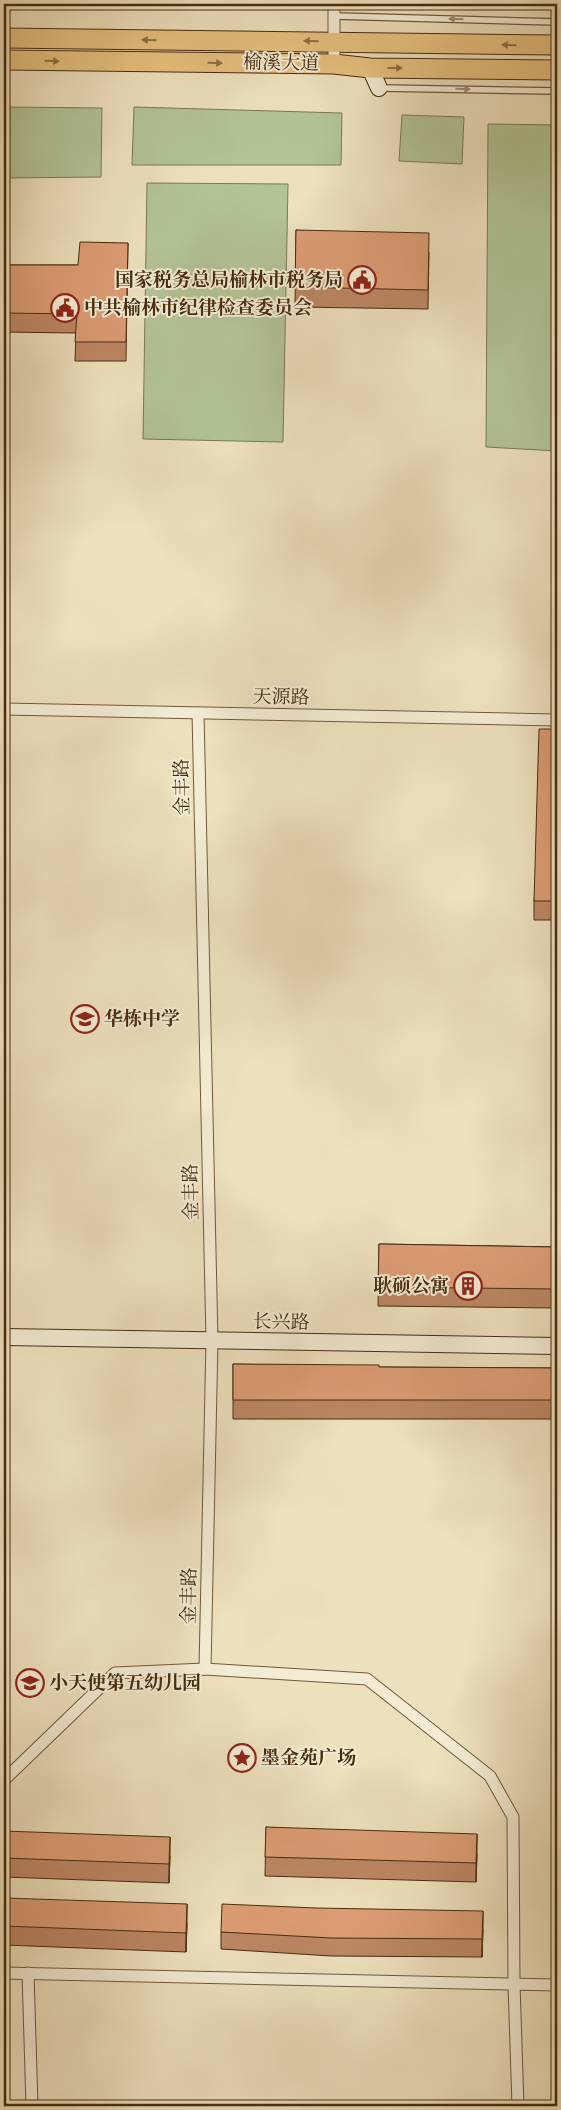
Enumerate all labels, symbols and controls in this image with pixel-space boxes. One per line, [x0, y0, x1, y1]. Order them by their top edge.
one-way arrow [448, 15, 464, 23]
one-way arrow [140, 36, 156, 44]
one-way arrow [303, 37, 319, 45]
one-way arrow [500, 40, 516, 48]
street label: 榆溪大道 [243, 49, 319, 77]
one-way arrow [45, 57, 61, 65]
one-way arrow [207, 59, 223, 67]
one-way arrow [387, 64, 403, 72]
one-way arrow [455, 85, 471, 93]
public building icon: 国家税务总局榆林市税务局 [347, 265, 377, 295]
place label: 国家税务总局榆林市税务局 [115, 267, 343, 293]
public building icon: 中共榆林市纪律检查委员会 [50, 293, 80, 323]
place label: 中共榆林市纪律检查委员会 [84, 295, 312, 321]
street label: 天源路 [252, 684, 310, 710]
street label: 金丰路 [169, 758, 195, 816]
school or university icon: 华栋中学 [70, 1004, 100, 1034]
place label: 华栋中学 [104, 1006, 180, 1032]
street label: 金丰路 [178, 1163, 204, 1221]
building icon: 耿硕公寓 [453, 1271, 483, 1301]
place label: 耿硕公寓 [373, 1273, 449, 1299]
street label: 长兴路 [252, 1309, 310, 1335]
street label: 金丰路 [176, 1567, 202, 1625]
school or university icon: 小天使第五幼儿园 [15, 1668, 45, 1698]
place label: 小天使第五幼儿园 [49, 1670, 201, 1696]
place icon: 墨金苑广场 [227, 1743, 257, 1773]
place label: 墨金苑广场 [261, 1745, 356, 1771]

